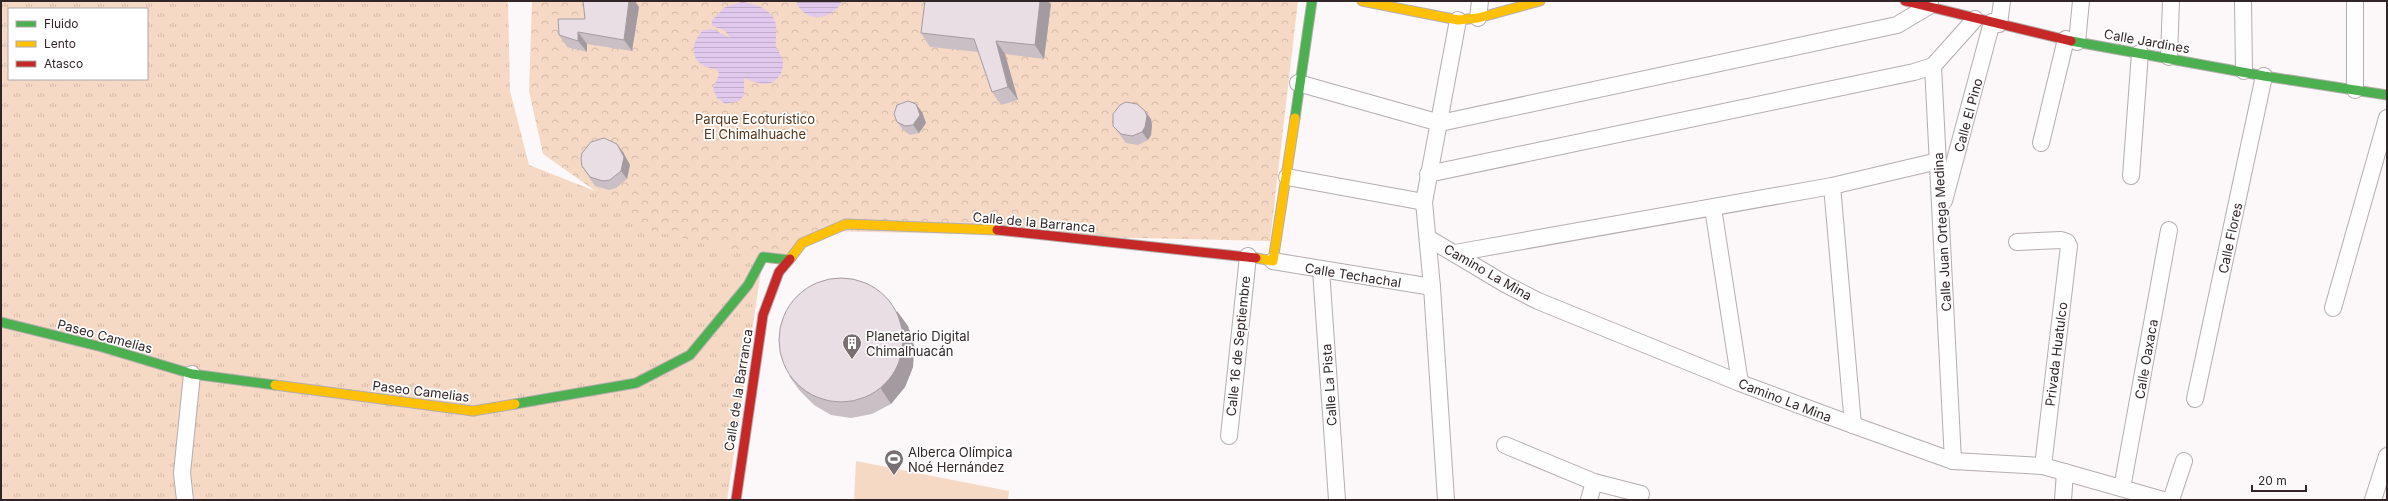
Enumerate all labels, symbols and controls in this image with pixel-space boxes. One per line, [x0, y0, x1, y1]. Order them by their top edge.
legend [8, 8, 148, 80]
text: Fluido [44, 16, 79, 31]
street label: Calle Jardines [2103, 26, 2191, 56]
text: Lento [44, 36, 76, 51]
text: Atasco [44, 56, 83, 71]
street label: Calle El Pino [1950, 76, 1986, 154]
park label: Parque Ecoturístico El Chimalhuache [695, 111, 815, 142]
street label: Calle Juan Ortega Medina [1930, 152, 1954, 312]
street label: Calle Flores [2215, 201, 2245, 275]
street label: Calle de la Barranca [972, 209, 1096, 235]
street label: Camino La Mina [1441, 240, 1535, 304]
street label: Calle Techachal [1304, 259, 1402, 291]
street label: Calle 16 de Septiembre [1223, 275, 1253, 417]
street label: Privada Huatulco [2042, 301, 2070, 407]
street label: Paseo Camelias [56, 316, 154, 356]
street label: Calle Oaxaca [2131, 318, 2161, 400]
street label: Calle de la Barranca [720, 328, 756, 452]
place label: Planetario Digital Chimalhuacán [866, 328, 970, 359]
building icon: Planetario Digital Chimalhuacán [841, 332, 863, 360]
street label: Calle La Pista [1318, 343, 1340, 427]
street label: Camino La Mina [1736, 375, 1834, 425]
street label: Paseo Camelias [372, 377, 471, 405]
place label: Alberca Olímpica Noé Hernández [908, 444, 1012, 475]
sports icon: Alberca Olímpica Noé Hernández [883, 448, 905, 476]
scale bar [2252, 467, 2306, 493]
text: 20 m [2258, 473, 2287, 488]

